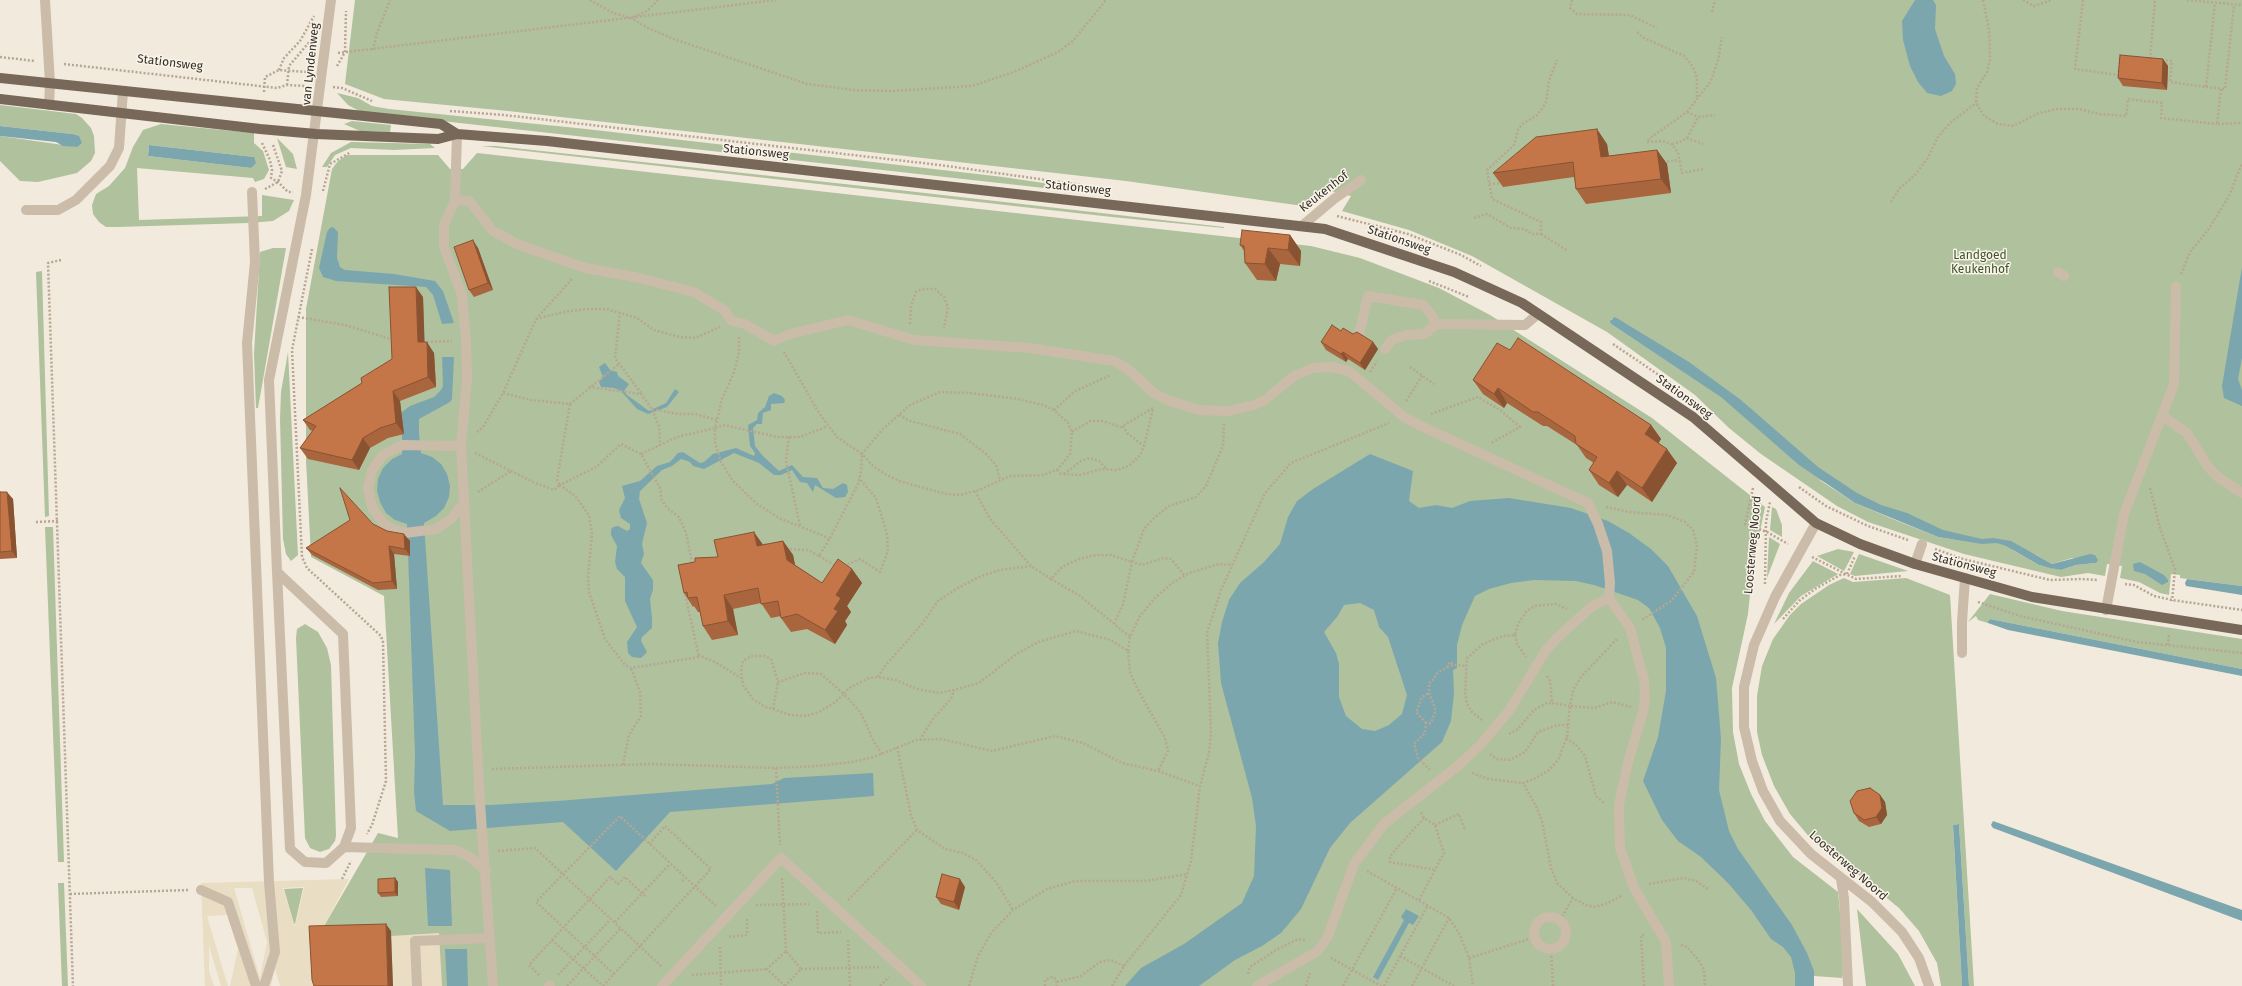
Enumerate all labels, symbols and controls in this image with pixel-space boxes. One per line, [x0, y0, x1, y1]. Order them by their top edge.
street label: van Lyndenweg [300, 22, 322, 106]
street label: Stationsweg [136, 52, 204, 74]
street label: Stationsweg [722, 141, 790, 163]
street label: Keukenhof [1297, 168, 1351, 216]
street label: Stationsweg [1044, 177, 1112, 199]
street label: Stationsweg [1365, 222, 1433, 258]
park label: Landgoed Keukenhof [1951, 249, 2009, 277]
street label: Stationsweg [1653, 372, 1715, 422]
street label: Loosterweg Noord [1742, 495, 1764, 595]
street label: Stationsweg [1930, 550, 1998, 580]
street label: Loosterweg Noord [1806, 828, 1890, 904]

